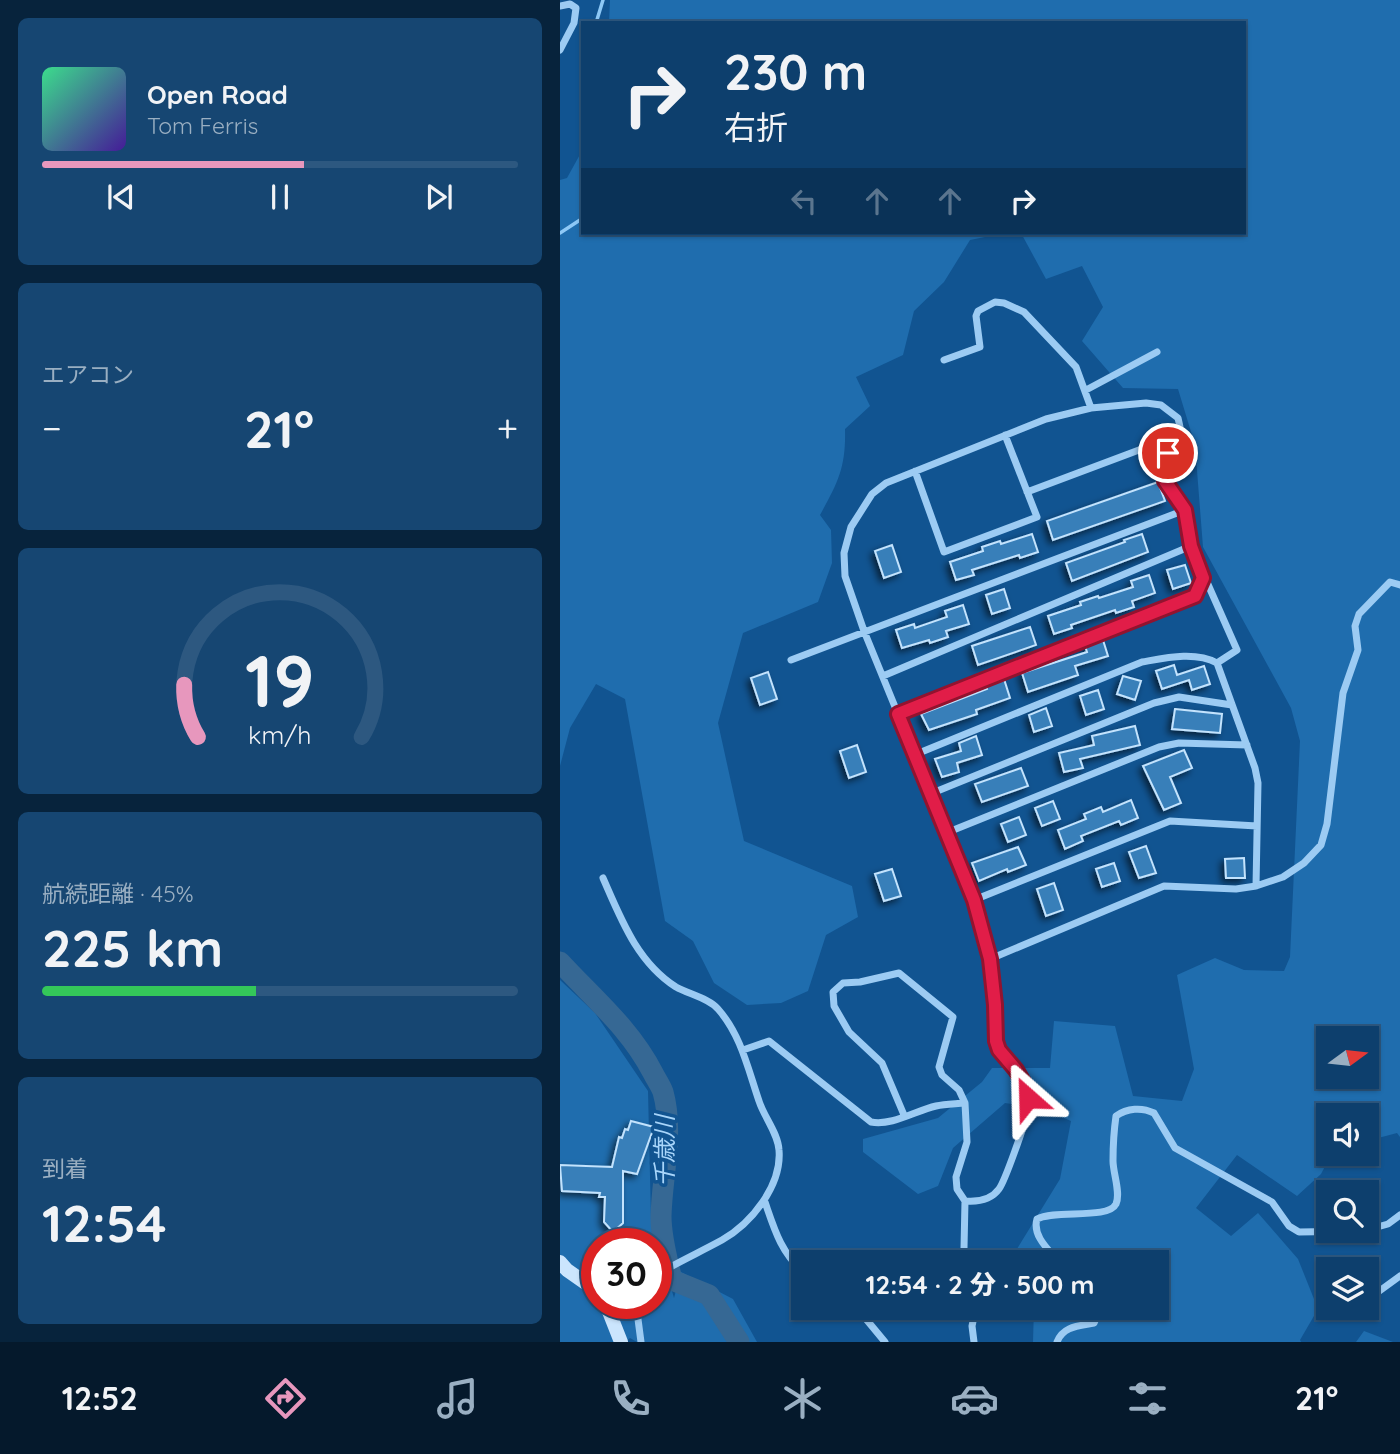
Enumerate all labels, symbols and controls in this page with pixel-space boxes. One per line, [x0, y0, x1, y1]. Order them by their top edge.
text: 230 m [724, 41, 867, 102]
icon: right [609, 49, 700, 140]
text: Open Road [147, 78, 288, 111]
text: 右折 [724, 107, 788, 147]
text: Tom Ferris [147, 111, 258, 140]
icon: previous [102, 178, 140, 216]
icon: pause [261, 178, 299, 216]
icon: next [420, 178, 458, 216]
icon: left [785, 182, 823, 220]
icon: ahead [858, 182, 896, 220]
icon: ahead [931, 182, 969, 220]
icon: right [1004, 182, 1042, 220]
text: エアコン [42, 360, 134, 389]
text: 21° [244, 396, 314, 461]
text: − [42, 404, 62, 452]
text: + [497, 404, 518, 452]
pin [1138, 423, 1198, 483]
icon: arrive [1149, 434, 1187, 472]
text: 19 [245, 634, 315, 725]
text: km/h [248, 719, 312, 750]
text: 航続距離 · 45% [42, 879, 194, 908]
text: 225 km [42, 915, 223, 980]
north arrow [1316, 1026, 1379, 1088]
map controls [1316, 1026, 1379, 1320]
position arrow [991, 1061, 1065, 1135]
button: sound [1316, 1103, 1379, 1166]
water label: 千歳川 [649, 1112, 679, 1187]
text: 到着 [42, 1154, 88, 1183]
button: search [1316, 1180, 1379, 1243]
text: 12:54 [42, 1190, 167, 1255]
speed limit sign: 30 [581, 1228, 672, 1319]
button: layers [1316, 1257, 1379, 1320]
text: 12:54 · 2 分 · 500 m [865, 1268, 1095, 1301]
icon: directions [261, 1374, 310, 1423]
icon: music [433, 1374, 482, 1423]
icon: phone [606, 1374, 655, 1423]
icon: climate [778, 1374, 827, 1423]
icon: car [950, 1374, 999, 1423]
icon: filters [1123, 1374, 1172, 1423]
text: 12:52 [62, 1378, 138, 1418]
text: 21° [1295, 1378, 1338, 1418]

